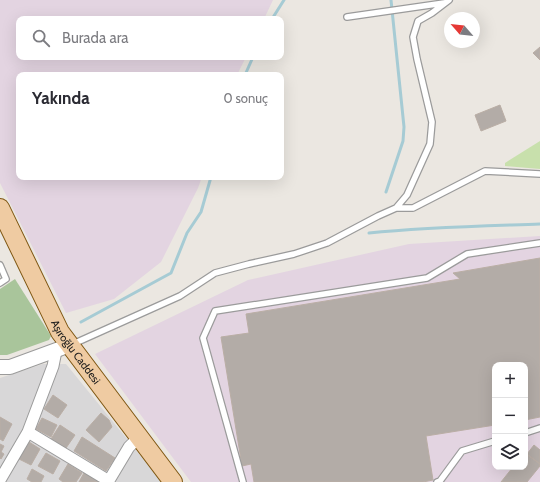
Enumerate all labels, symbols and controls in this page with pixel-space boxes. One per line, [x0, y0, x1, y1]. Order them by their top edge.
north arrow [444, 12, 480, 48]
search box [16, 16, 284, 60]
icon: search [30, 27, 52, 49]
text: Burada ara [62, 29, 129, 47]
text: Yakında [32, 88, 90, 108]
text: 0 sonuç [223, 90, 268, 106]
street label: Aşıroğlu Caddesi [48, 317, 104, 387]
map controls [492, 362, 528, 470]
button: + [492, 362, 528, 398]
button: − [492, 398, 528, 434]
button: layers [492, 434, 528, 470]

